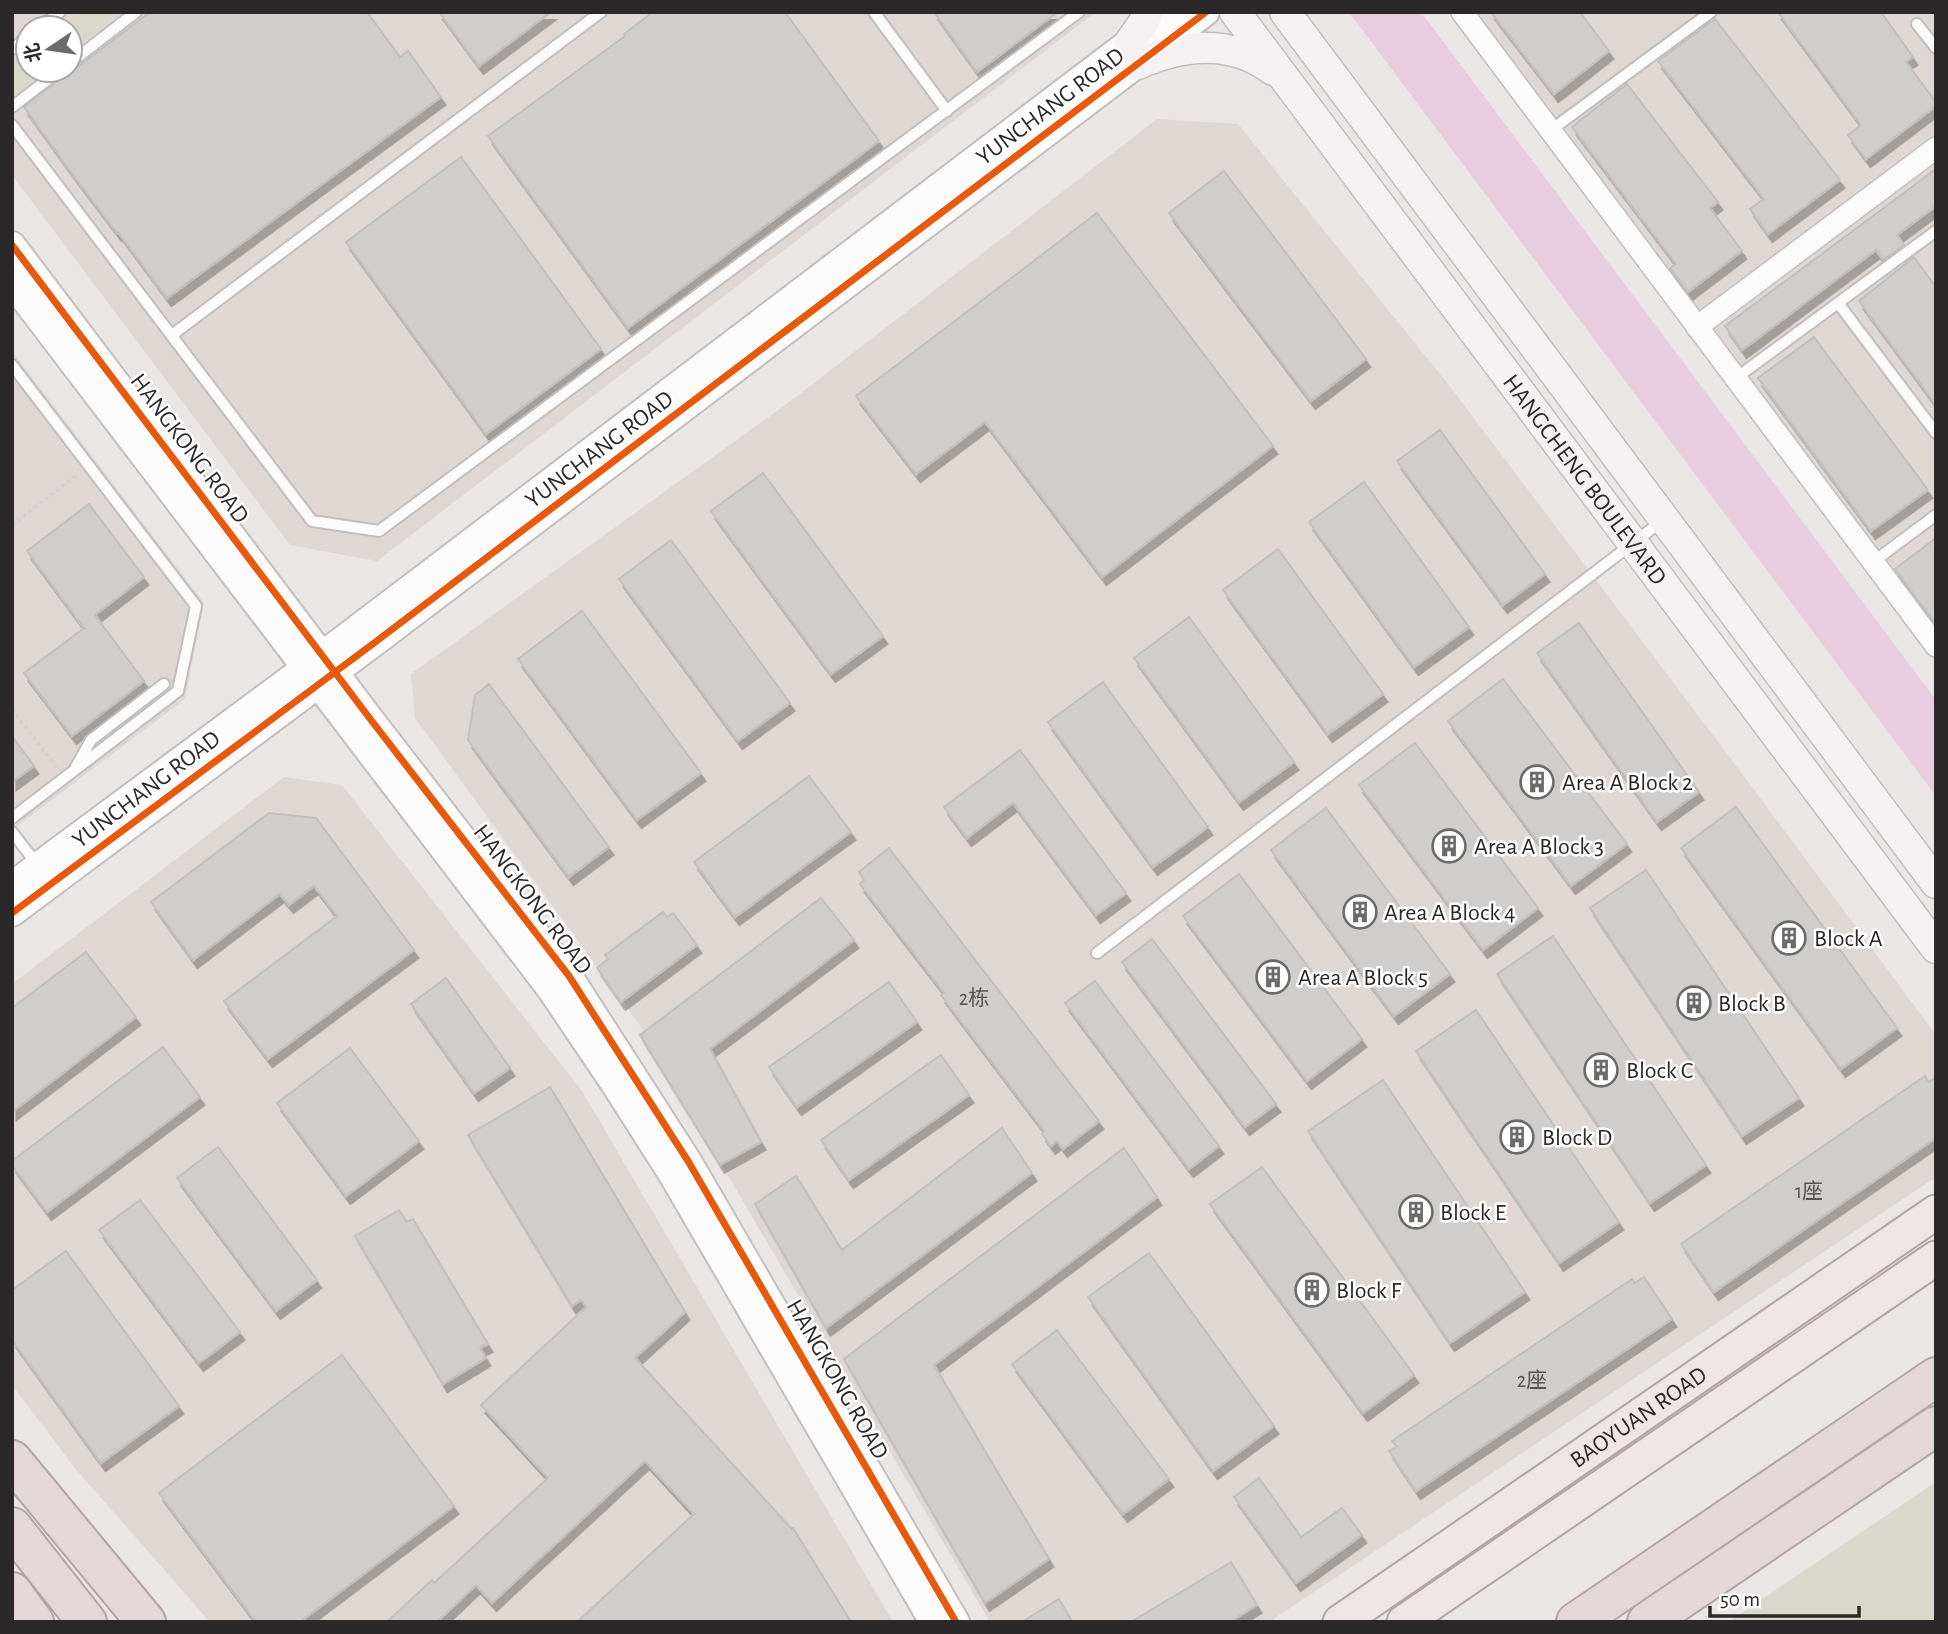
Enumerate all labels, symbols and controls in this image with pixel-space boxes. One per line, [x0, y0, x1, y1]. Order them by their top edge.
north arrow [14, 14, 84, 84]
text: 北 [22, 41, 45, 64]
street label: YUNCHANG ROAD [972, 44, 1129, 170]
street label: HANGKONG ROAD [125, 369, 253, 528]
street label: HANGCHENG BOULEVARD [1498, 370, 1671, 590]
street label: YUNCHANG ROAD [521, 387, 678, 513]
street label: YUNCHANG ROAD [68, 727, 225, 853]
building icon: Area A Block 2 [1518, 763, 1556, 801]
place label: Area A Block 2 [1562, 771, 1693, 795]
street label: HANGKONG ROAD [468, 820, 596, 979]
building icon: Area A Block 3 [1430, 827, 1468, 865]
place label: Area A Block 3 [1474, 835, 1604, 859]
building icon: Area A Block 4 [1341, 893, 1379, 931]
place label: Area A Block 4 [1384, 901, 1516, 925]
building icon: Block A [1770, 919, 1808, 957]
place label: Block A [1814, 927, 1883, 951]
building icon: Area A Block 5 [1254, 958, 1292, 996]
place label: Area A Block 5 [1298, 966, 1428, 990]
building icon: Block B [1675, 984, 1713, 1022]
house number: 2栋 [959, 987, 989, 1009]
place label: Block B [1718, 992, 1786, 1016]
building icon: Block C [1582, 1051, 1620, 1089]
place label: Block C [1626, 1059, 1693, 1083]
building icon: Block D [1498, 1118, 1536, 1156]
place label: Block D [1542, 1126, 1612, 1150]
house number: 1座 [1795, 1180, 1823, 1202]
building icon: Block E [1397, 1193, 1435, 1231]
place label: Block E [1440, 1201, 1507, 1225]
building icon: Block F [1293, 1271, 1331, 1309]
place label: Block F [1336, 1279, 1402, 1303]
street label: HANGKONG ROAD [782, 1295, 893, 1464]
street label: BAOYUAN ROAD [1566, 1362, 1711, 1473]
house number: 2座 [1517, 1369, 1547, 1391]
scale bar [1710, 1574, 1859, 1618]
text: 50 m [1720, 1589, 1760, 1610]

